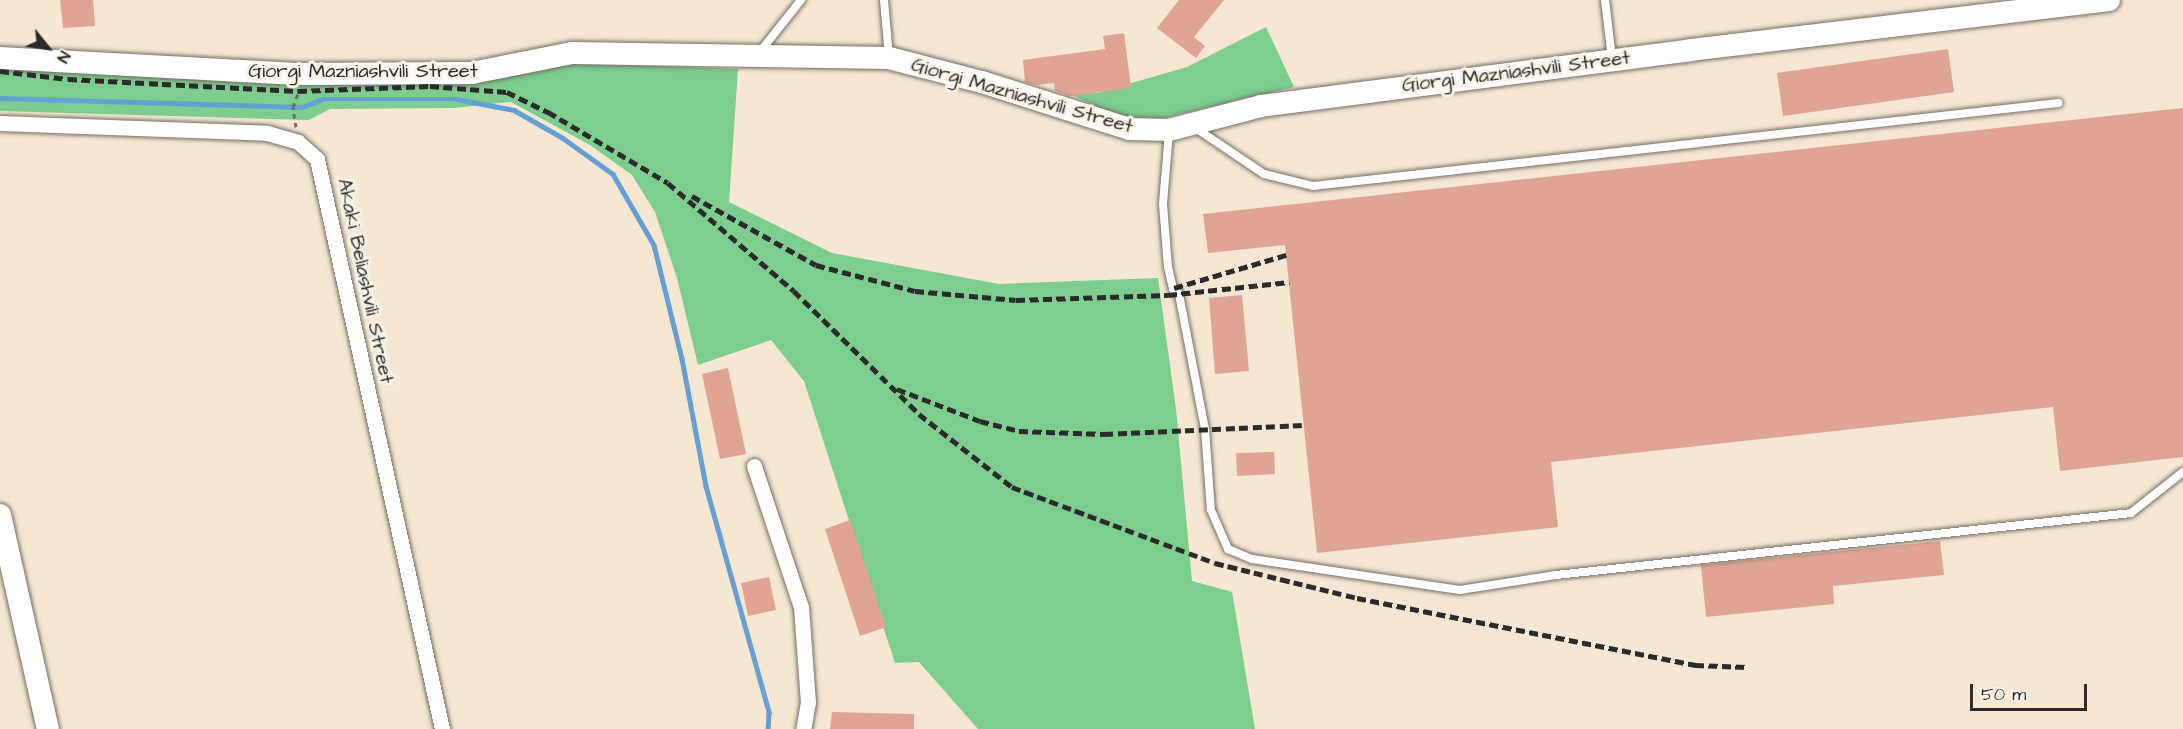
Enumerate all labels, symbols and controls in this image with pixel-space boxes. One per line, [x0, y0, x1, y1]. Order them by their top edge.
north arrow [18, 18, 78, 78]
street label: Giorgi Mazniashvili Street [1401, 46, 1631, 98]
text: N [52, 47, 76, 67]
street label: Giorgi Mazniashvili Street [908, 53, 1136, 139]
street label: Giorgi Mazniashvili Street [248, 59, 478, 83]
street label: Akaki Beliashvili Street [332, 176, 398, 386]
scale bar [1973, 672, 2090, 710]
text: 50 m [1981, 682, 2026, 707]

